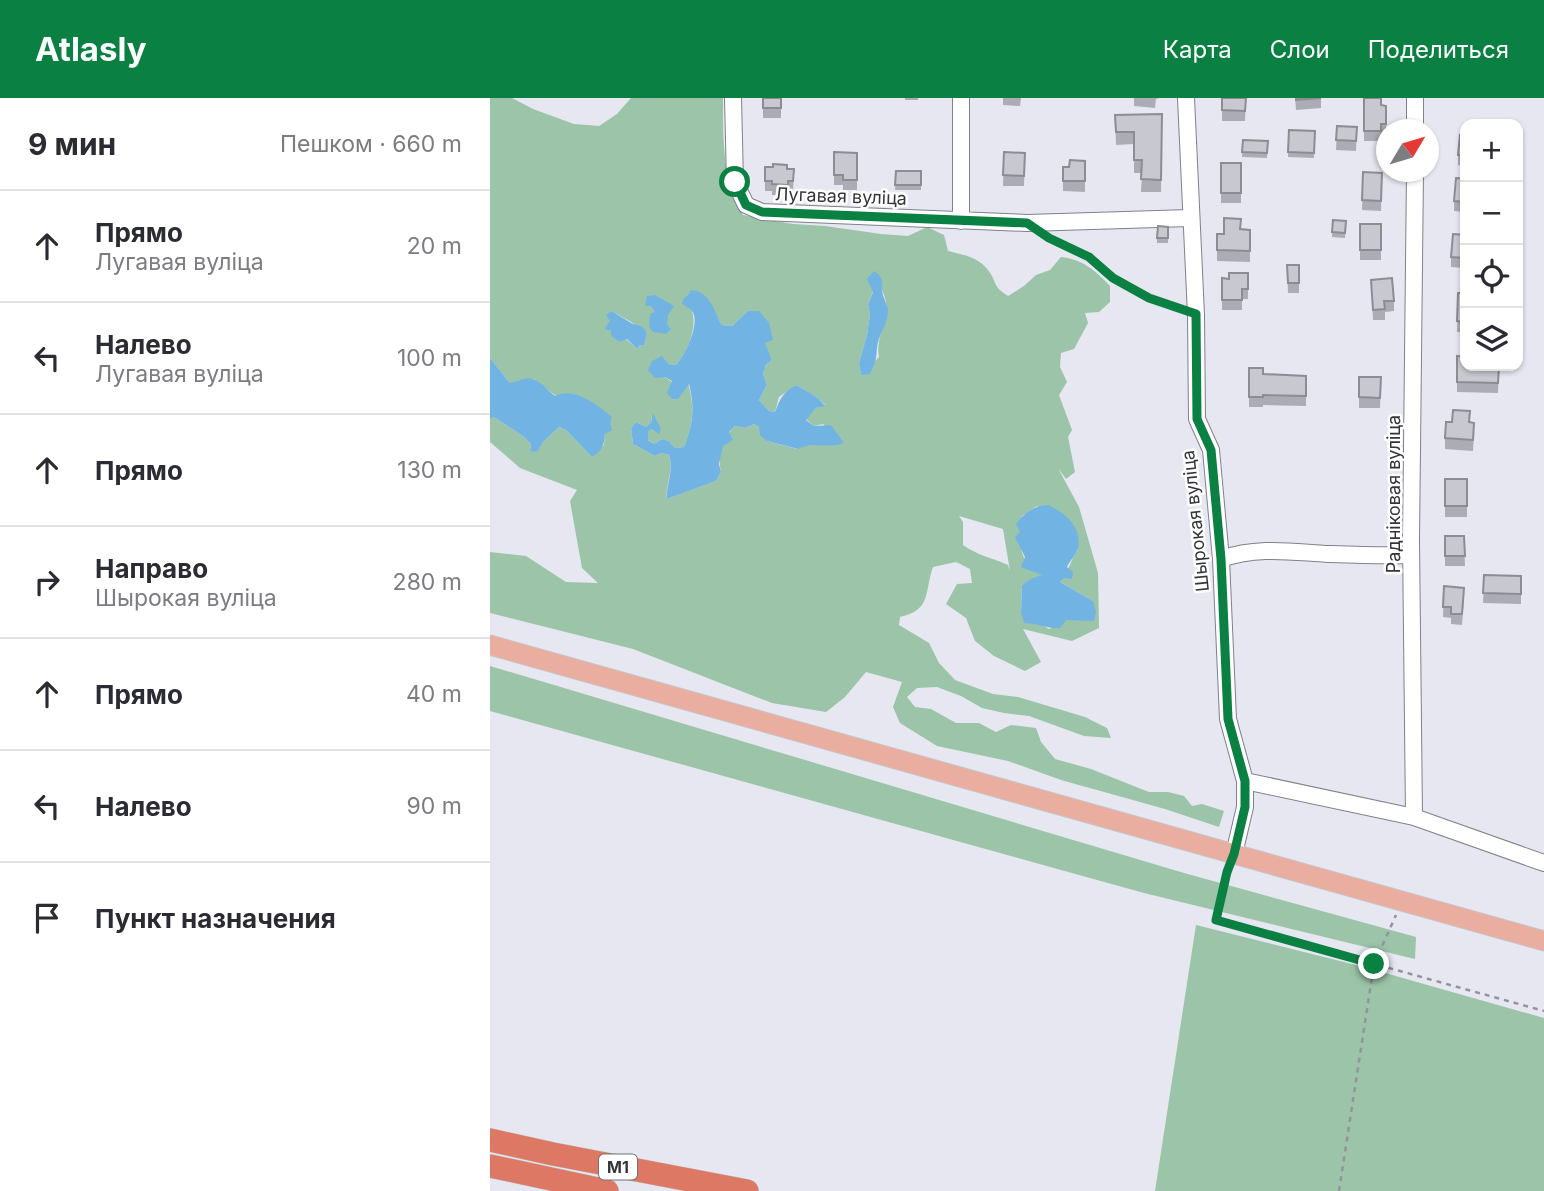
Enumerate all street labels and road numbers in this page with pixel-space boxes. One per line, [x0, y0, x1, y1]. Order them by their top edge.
street label: Лугавая вуліца [775, 183, 907, 209]
street label: Радніковая вуліца [1383, 415, 1404, 573]
street label: Шырокая вуліца [1177, 449, 1213, 593]
road number: М1 [599, 1154, 637, 1180]

